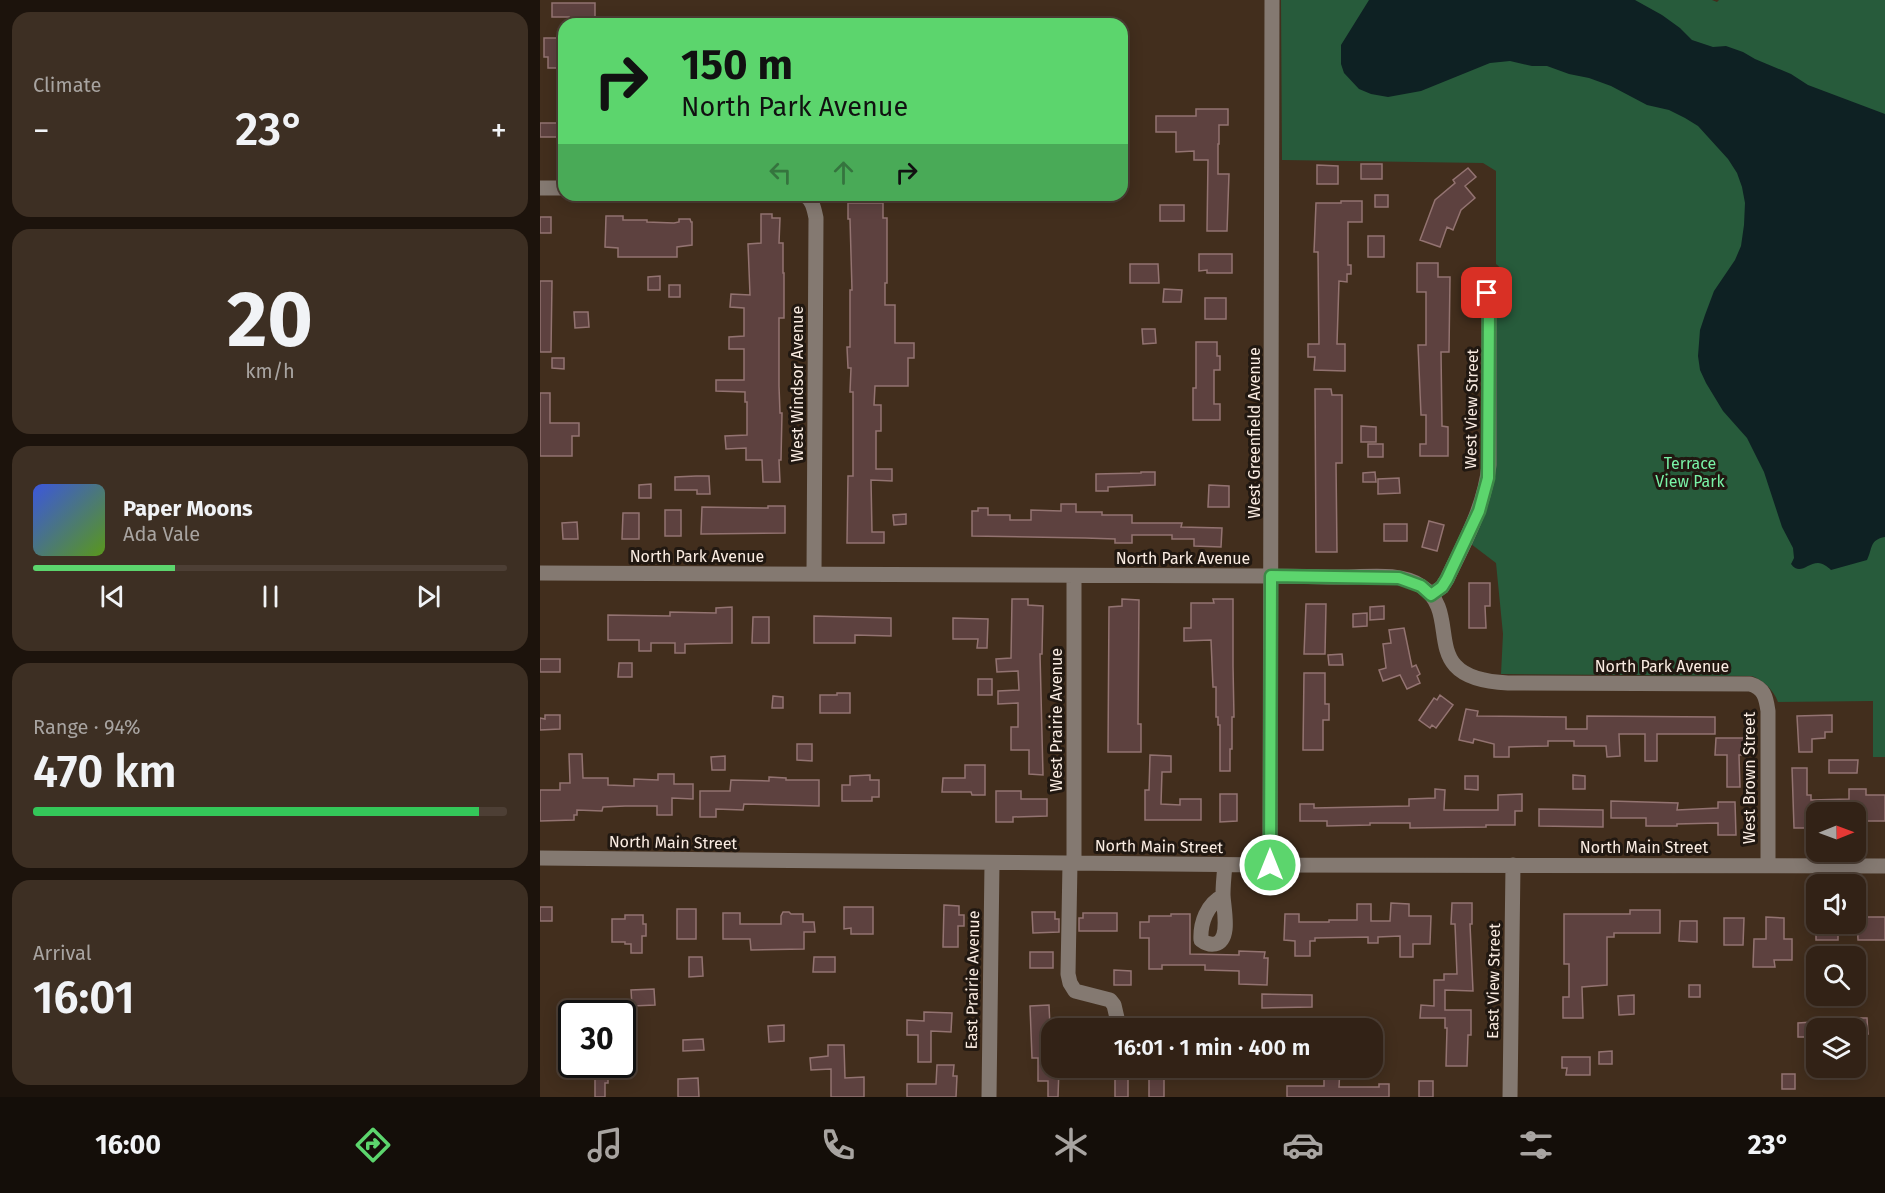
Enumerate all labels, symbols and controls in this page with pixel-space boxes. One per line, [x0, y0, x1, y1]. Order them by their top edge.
text: 150 m [681, 40, 793, 90]
icon: right [582, 42, 660, 120]
text: Climate [33, 73, 101, 97]
text: North Park Avenue [681, 91, 908, 123]
text: 23° [235, 103, 305, 157]
text: − [33, 111, 50, 151]
text: + [491, 111, 507, 151]
icon: left [764, 156, 797, 189]
icon: ahead [827, 156, 860, 189]
icon: right [890, 156, 923, 189]
pin [1461, 267, 1512, 318]
text: 20 [227, 273, 313, 367]
icon: arrive [1470, 276, 1503, 309]
street label: West Windsor Avenue [788, 306, 807, 462]
street label: West Greenfield Avenue [1245, 347, 1264, 519]
street label: West View Street [1461, 348, 1482, 469]
text: km/h [245, 359, 295, 383]
park label: Terrace View Park [1655, 454, 1725, 491]
text: Paper Moons [123, 495, 253, 522]
text: Ada Vale [123, 522, 200, 546]
street label: North Park Avenue [630, 547, 764, 566]
street label: North Park Avenue [1116, 549, 1250, 568]
icon: previous [96, 580, 129, 613]
icon: pause [254, 580, 287, 613]
icon: next [412, 580, 445, 613]
street label: West Prairie Avenue [1047, 648, 1066, 792]
street label: North Park Avenue [1595, 657, 1729, 676]
street label: West Brown Street [1740, 712, 1759, 844]
text: Range · 94% [33, 715, 141, 739]
text: 470 km [33, 745, 177, 799]
north arrow [1806, 802, 1866, 862]
map controls [1806, 802, 1866, 1078]
street label: North Main Street [609, 832, 738, 853]
position arrow [1238, 833, 1302, 897]
street label: North Main Street [1095, 836, 1224, 857]
street label: North Main Street [1580, 838, 1708, 857]
button: sound [1806, 874, 1866, 934]
street label: East Prairie Avenue [962, 910, 983, 1050]
street label: East View Street [1483, 923, 1504, 1039]
text: Arrival [33, 941, 92, 965]
button: search [1806, 946, 1866, 1006]
text: 16:01 [33, 971, 135, 1025]
speed limit sign: 30 [558, 1000, 636, 1078]
button: layers [1806, 1018, 1866, 1078]
text: 16:01 · 1 min · 400 m [1114, 1034, 1310, 1061]
icon: directions [352, 1124, 394, 1166]
icon: music [584, 1124, 626, 1166]
icon: phone [817, 1124, 859, 1166]
icon: climate [1050, 1124, 1092, 1166]
icon: car [1282, 1124, 1324, 1166]
icon: filters [1515, 1124, 1557, 1166]
text: 16:00 [95, 1129, 161, 1161]
text: 23° [1748, 1129, 1790, 1161]

